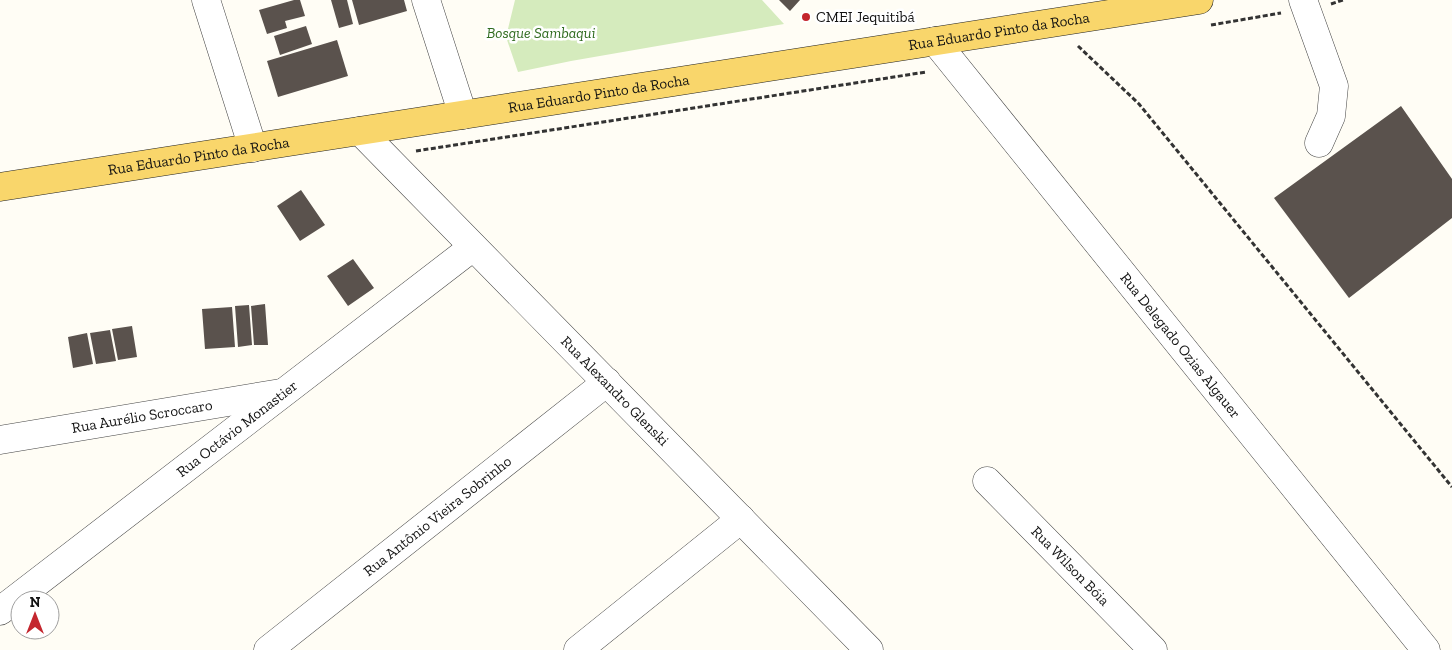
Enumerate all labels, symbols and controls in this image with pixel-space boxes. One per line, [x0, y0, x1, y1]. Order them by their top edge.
place label: CMEI Jequitibá [816, 8, 915, 26]
street label: Rua Eduardo Pinto da Rocha [907, 8, 1091, 54]
marker: CMEI Jequitibá [800, 11, 812, 23]
park label: Bosque Sambaqui [486, 24, 596, 42]
street label: Rua Eduardo Pinto da Rocha [507, 71, 691, 117]
street label: Rua Eduardo Pinto da Rocha [107, 133, 290, 179]
street label: Rua Delegado Ozias Algauer [1116, 269, 1244, 422]
street label: Rua Alexandro Glenski [557, 332, 673, 449]
street label: Rua Octávio Monastier [173, 376, 301, 481]
street label: Rua Aurélio Scroccaro [70, 396, 214, 437]
street label: Rua Antônio Vieira Sobrinho [360, 452, 515, 580]
street label: Rua Wilson Bóia [1027, 522, 1113, 609]
north arrow [10, 590, 60, 640]
text: N [30, 594, 41, 611]

